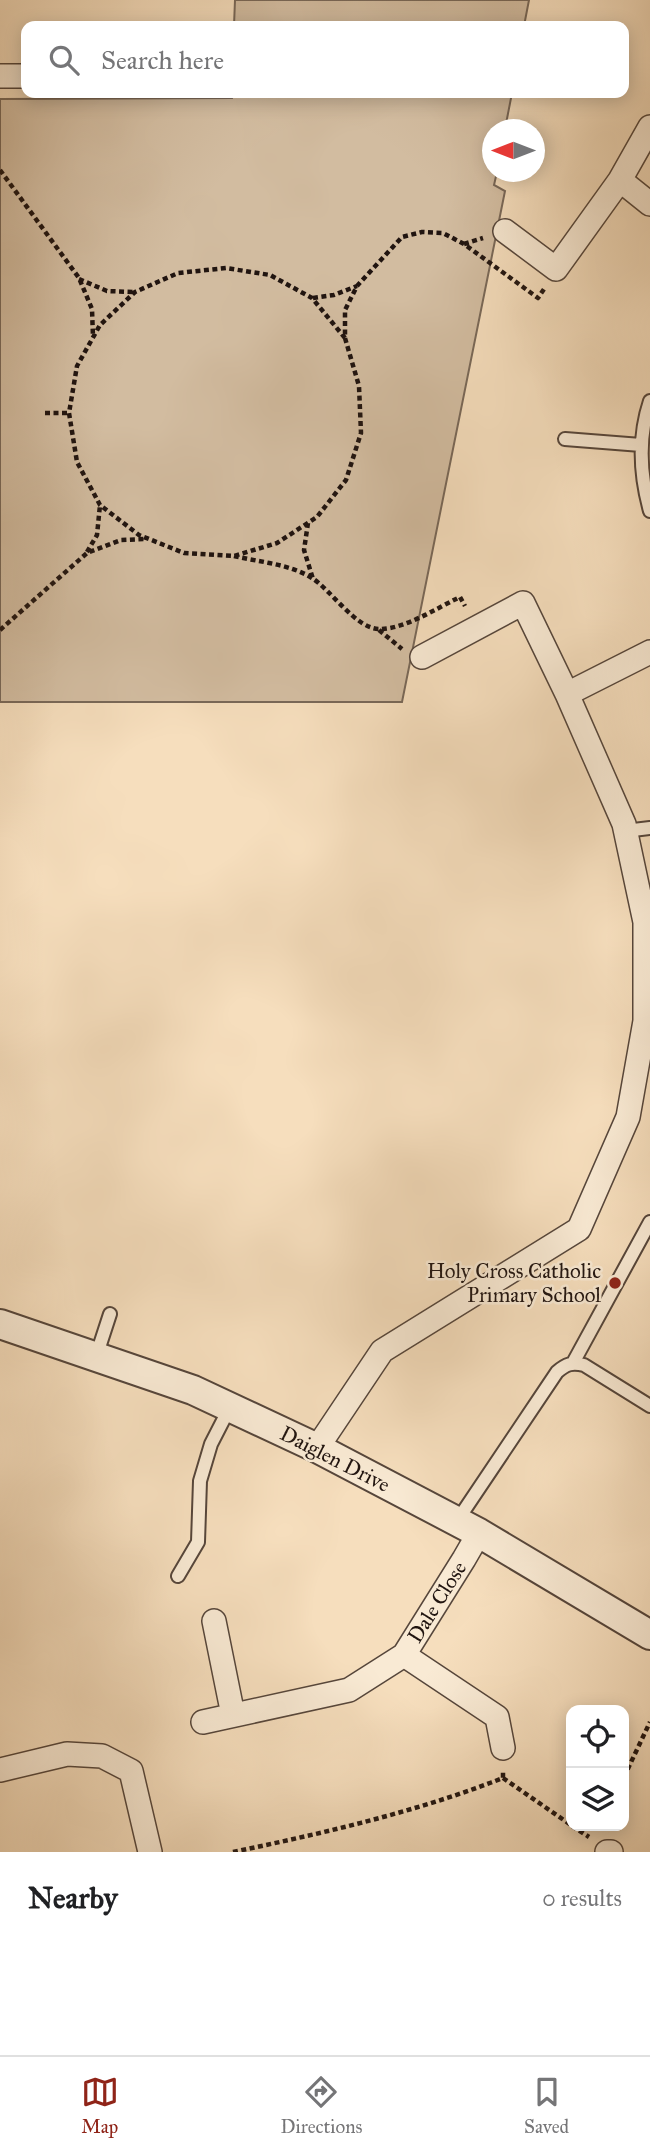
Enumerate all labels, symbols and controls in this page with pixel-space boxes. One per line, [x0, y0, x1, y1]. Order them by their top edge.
search box [21, 21, 629, 98]
icon: search [45, 41, 83, 79]
text: Search here [101, 44, 224, 76]
north arrow [482, 119, 545, 182]
place label: Holy Cross Catholic Primary School [427, 1258, 601, 1308]
marker: Holy Cross Catholic Primary School [607, 1275, 623, 1291]
street label: Daiglen Drive [276, 1420, 394, 1498]
street label: Dale Close [402, 1556, 472, 1648]
map controls [566, 1705, 629, 1831]
button: locate [566, 1705, 629, 1768]
button: layers [566, 1768, 629, 1831]
text: Nearby [28, 1880, 118, 1916]
text: 0 results [542, 1884, 622, 1912]
tab: Map [81, 2073, 119, 2138]
tab: Directions [280, 2073, 362, 2138]
tab: Saved [524, 2073, 569, 2138]

